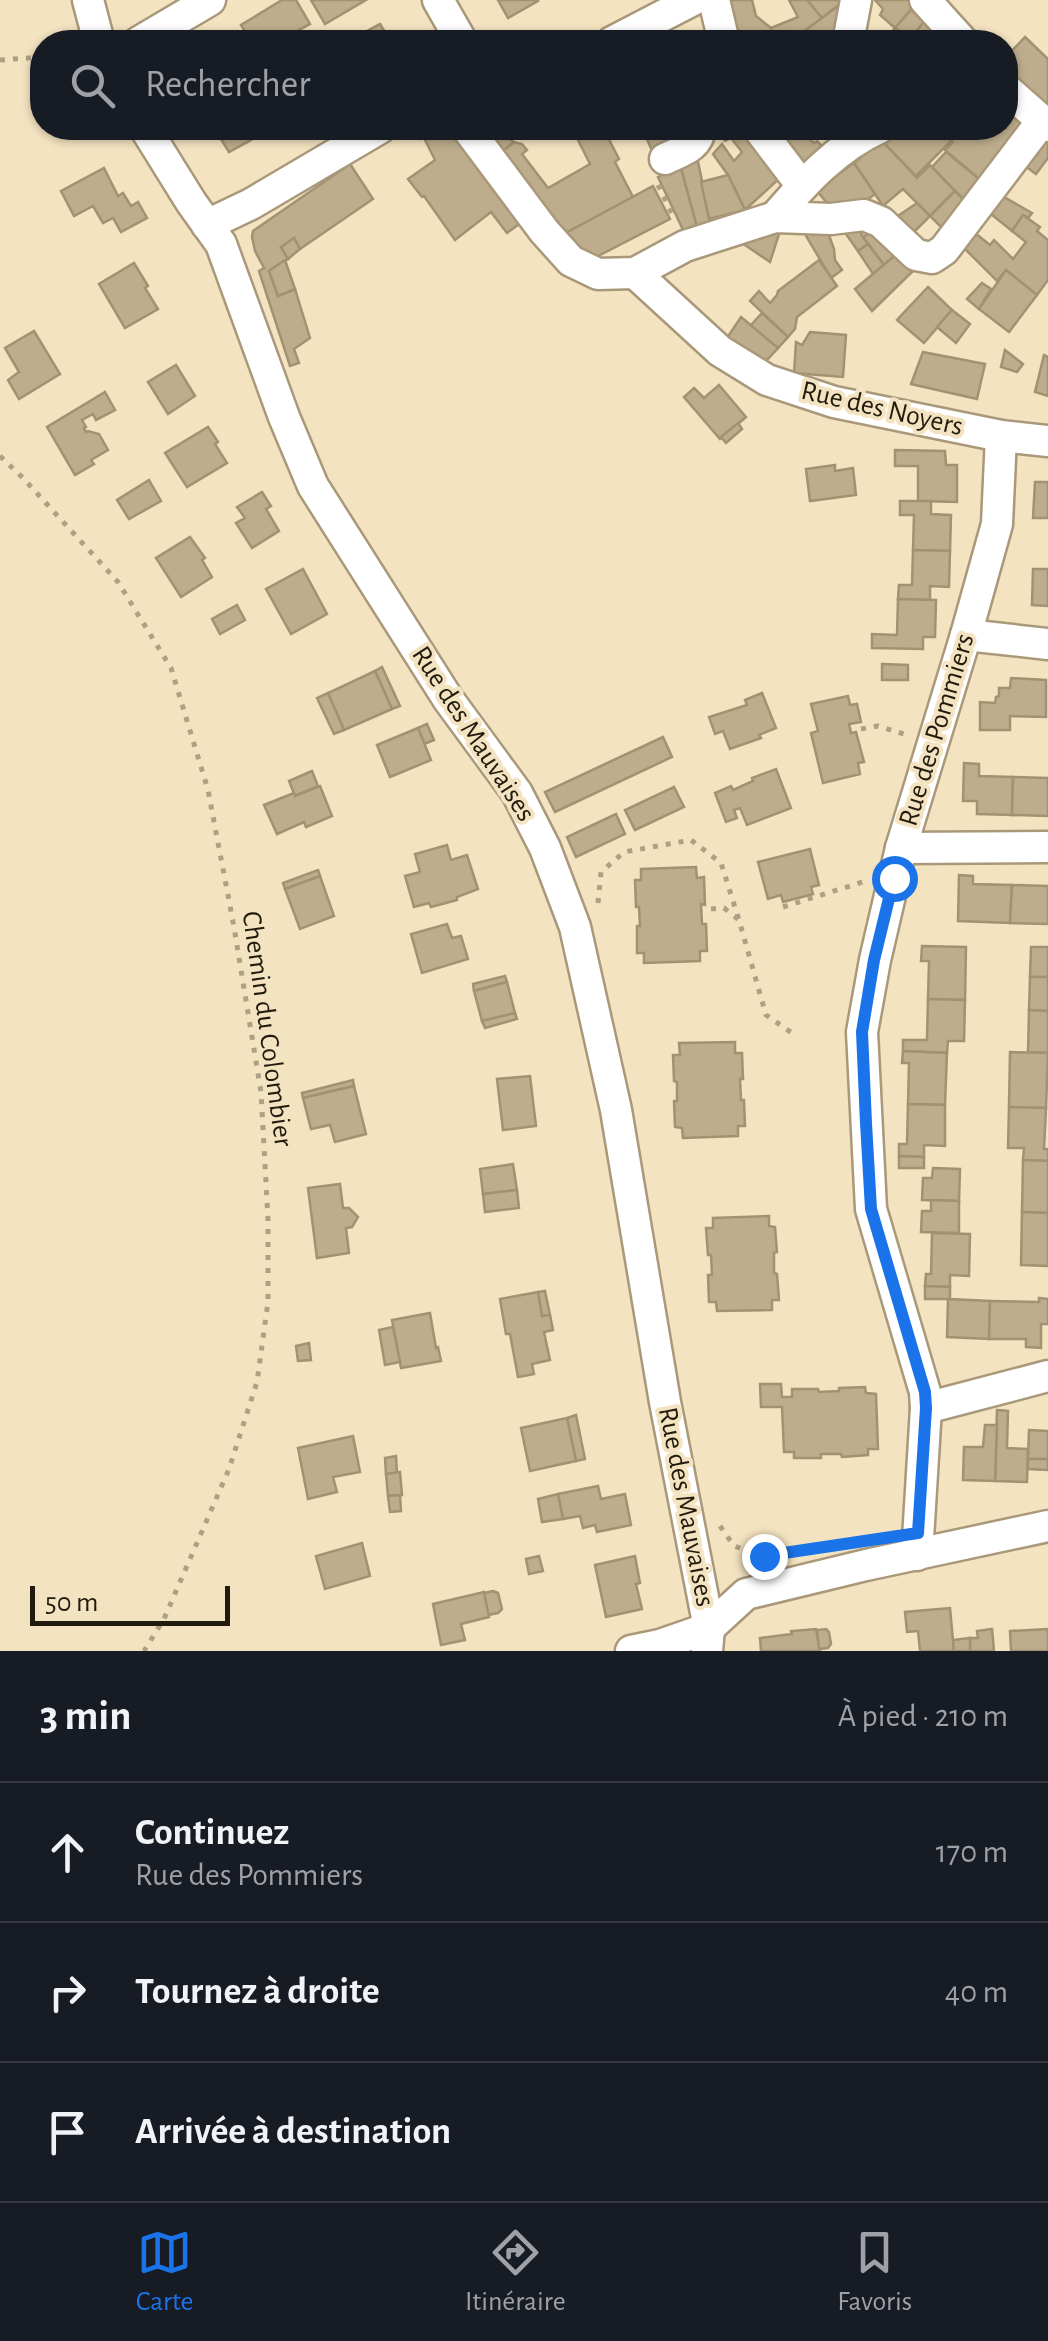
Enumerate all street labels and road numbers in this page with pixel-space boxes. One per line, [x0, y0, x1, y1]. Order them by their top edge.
street label: Rue des Noyers [798, 377, 966, 441]
street label: Rue des Pommiers [894, 630, 980, 830]
street label: Rue des Mauvaises [406, 641, 540, 827]
street label: Chemin du Colombier [237, 910, 297, 1148]
street label: Rue des Mauvaises [653, 1405, 719, 1609]

